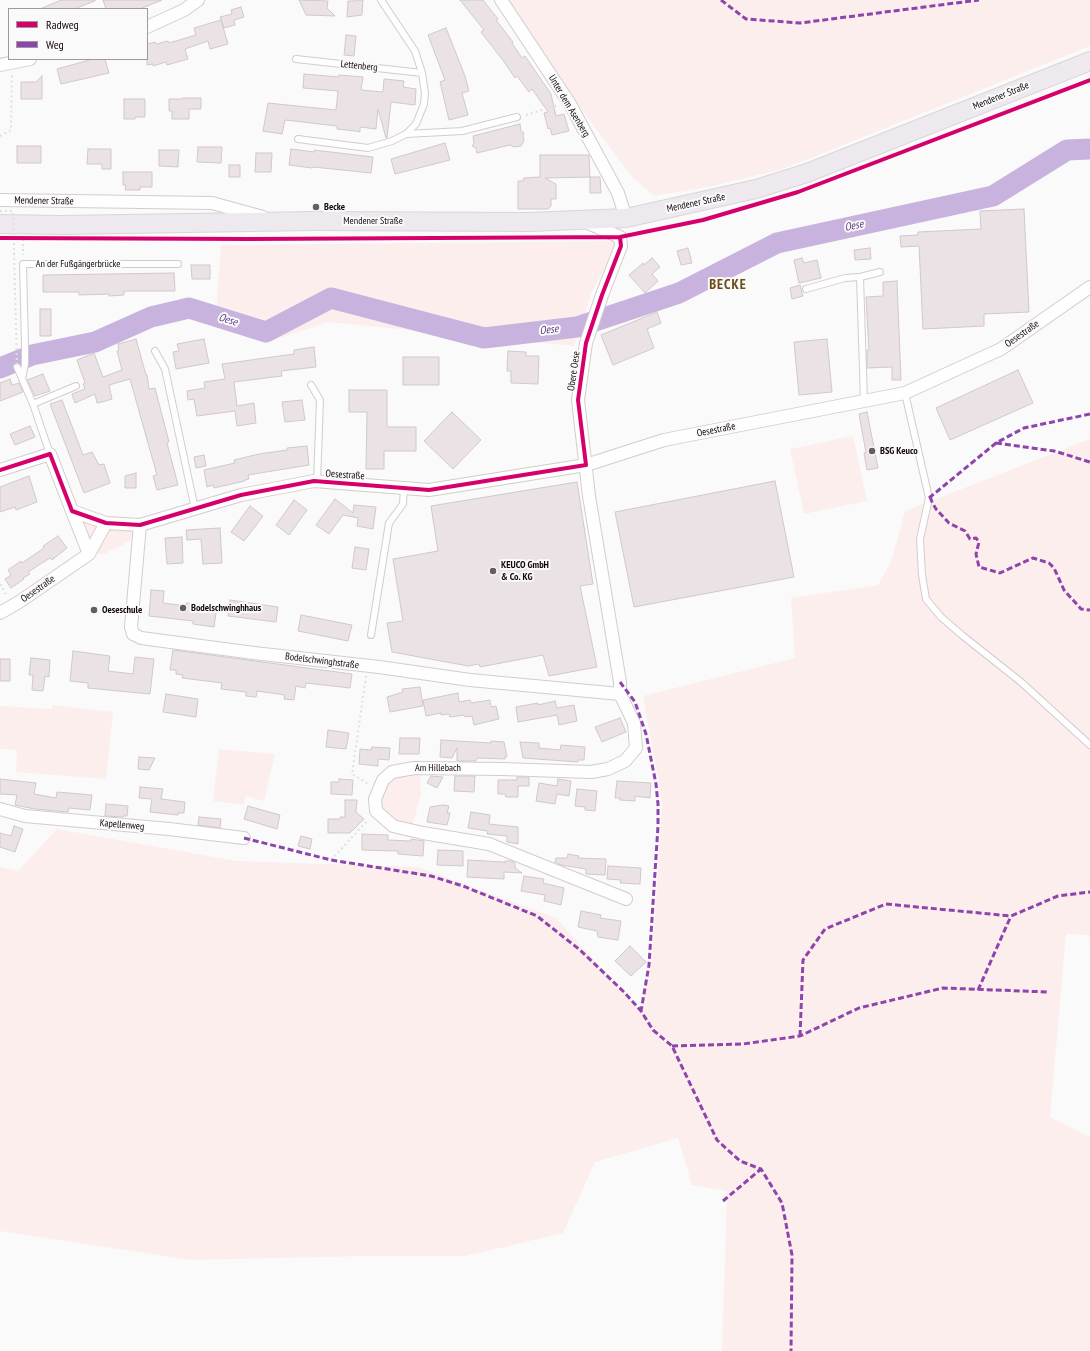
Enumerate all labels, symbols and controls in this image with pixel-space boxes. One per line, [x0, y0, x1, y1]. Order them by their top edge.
legend [8, 8, 148, 60]
text: Radweg [46, 17, 79, 32]
text: Weg [46, 37, 64, 52]
street label: Lettenberg [340, 58, 378, 74]
street label: Unter dem Asenberg [546, 73, 592, 139]
street label: Mendener Straße [971, 79, 1031, 113]
street label: Mendener Straße [666, 191, 726, 215]
street label: Mendener Straße [14, 194, 74, 208]
place label: Becke [324, 201, 345, 213]
marker: Becke [311, 202, 321, 212]
street label: Mendener Straße [343, 215, 403, 227]
water label: Oese [843, 218, 865, 234]
street label: An der Fußgängerbrücke [36, 258, 120, 270]
district label: BECKE [709, 277, 747, 293]
water label: Oese [217, 311, 239, 329]
street label: Oesestraße [1003, 318, 1041, 350]
water label: Oese [539, 322, 559, 338]
street label: Obere Oese [565, 350, 583, 392]
street label: Oesestraße [696, 420, 736, 440]
place label: BSG Keuco [880, 445, 918, 457]
marker: BSG Keuco [867, 446, 877, 456]
street label: Oesestraße [325, 468, 365, 482]
place label: KEUCO GmbH & Co. KG [501, 559, 549, 582]
marker: KEUCO GmbH & Co. KG [488, 566, 498, 576]
street label: Oesestraße [19, 573, 57, 605]
place label: Bodelschwinghhaus [191, 602, 261, 614]
marker: Bodelschwinghhaus [178, 603, 188, 613]
place label: Oeseschule [102, 604, 142, 616]
marker: Oeseschule [89, 605, 99, 615]
street label: Bodelschwinghstraße [284, 651, 360, 671]
street label: Am Hillebach [415, 762, 461, 774]
street label: Kapellenweg [99, 817, 145, 833]

